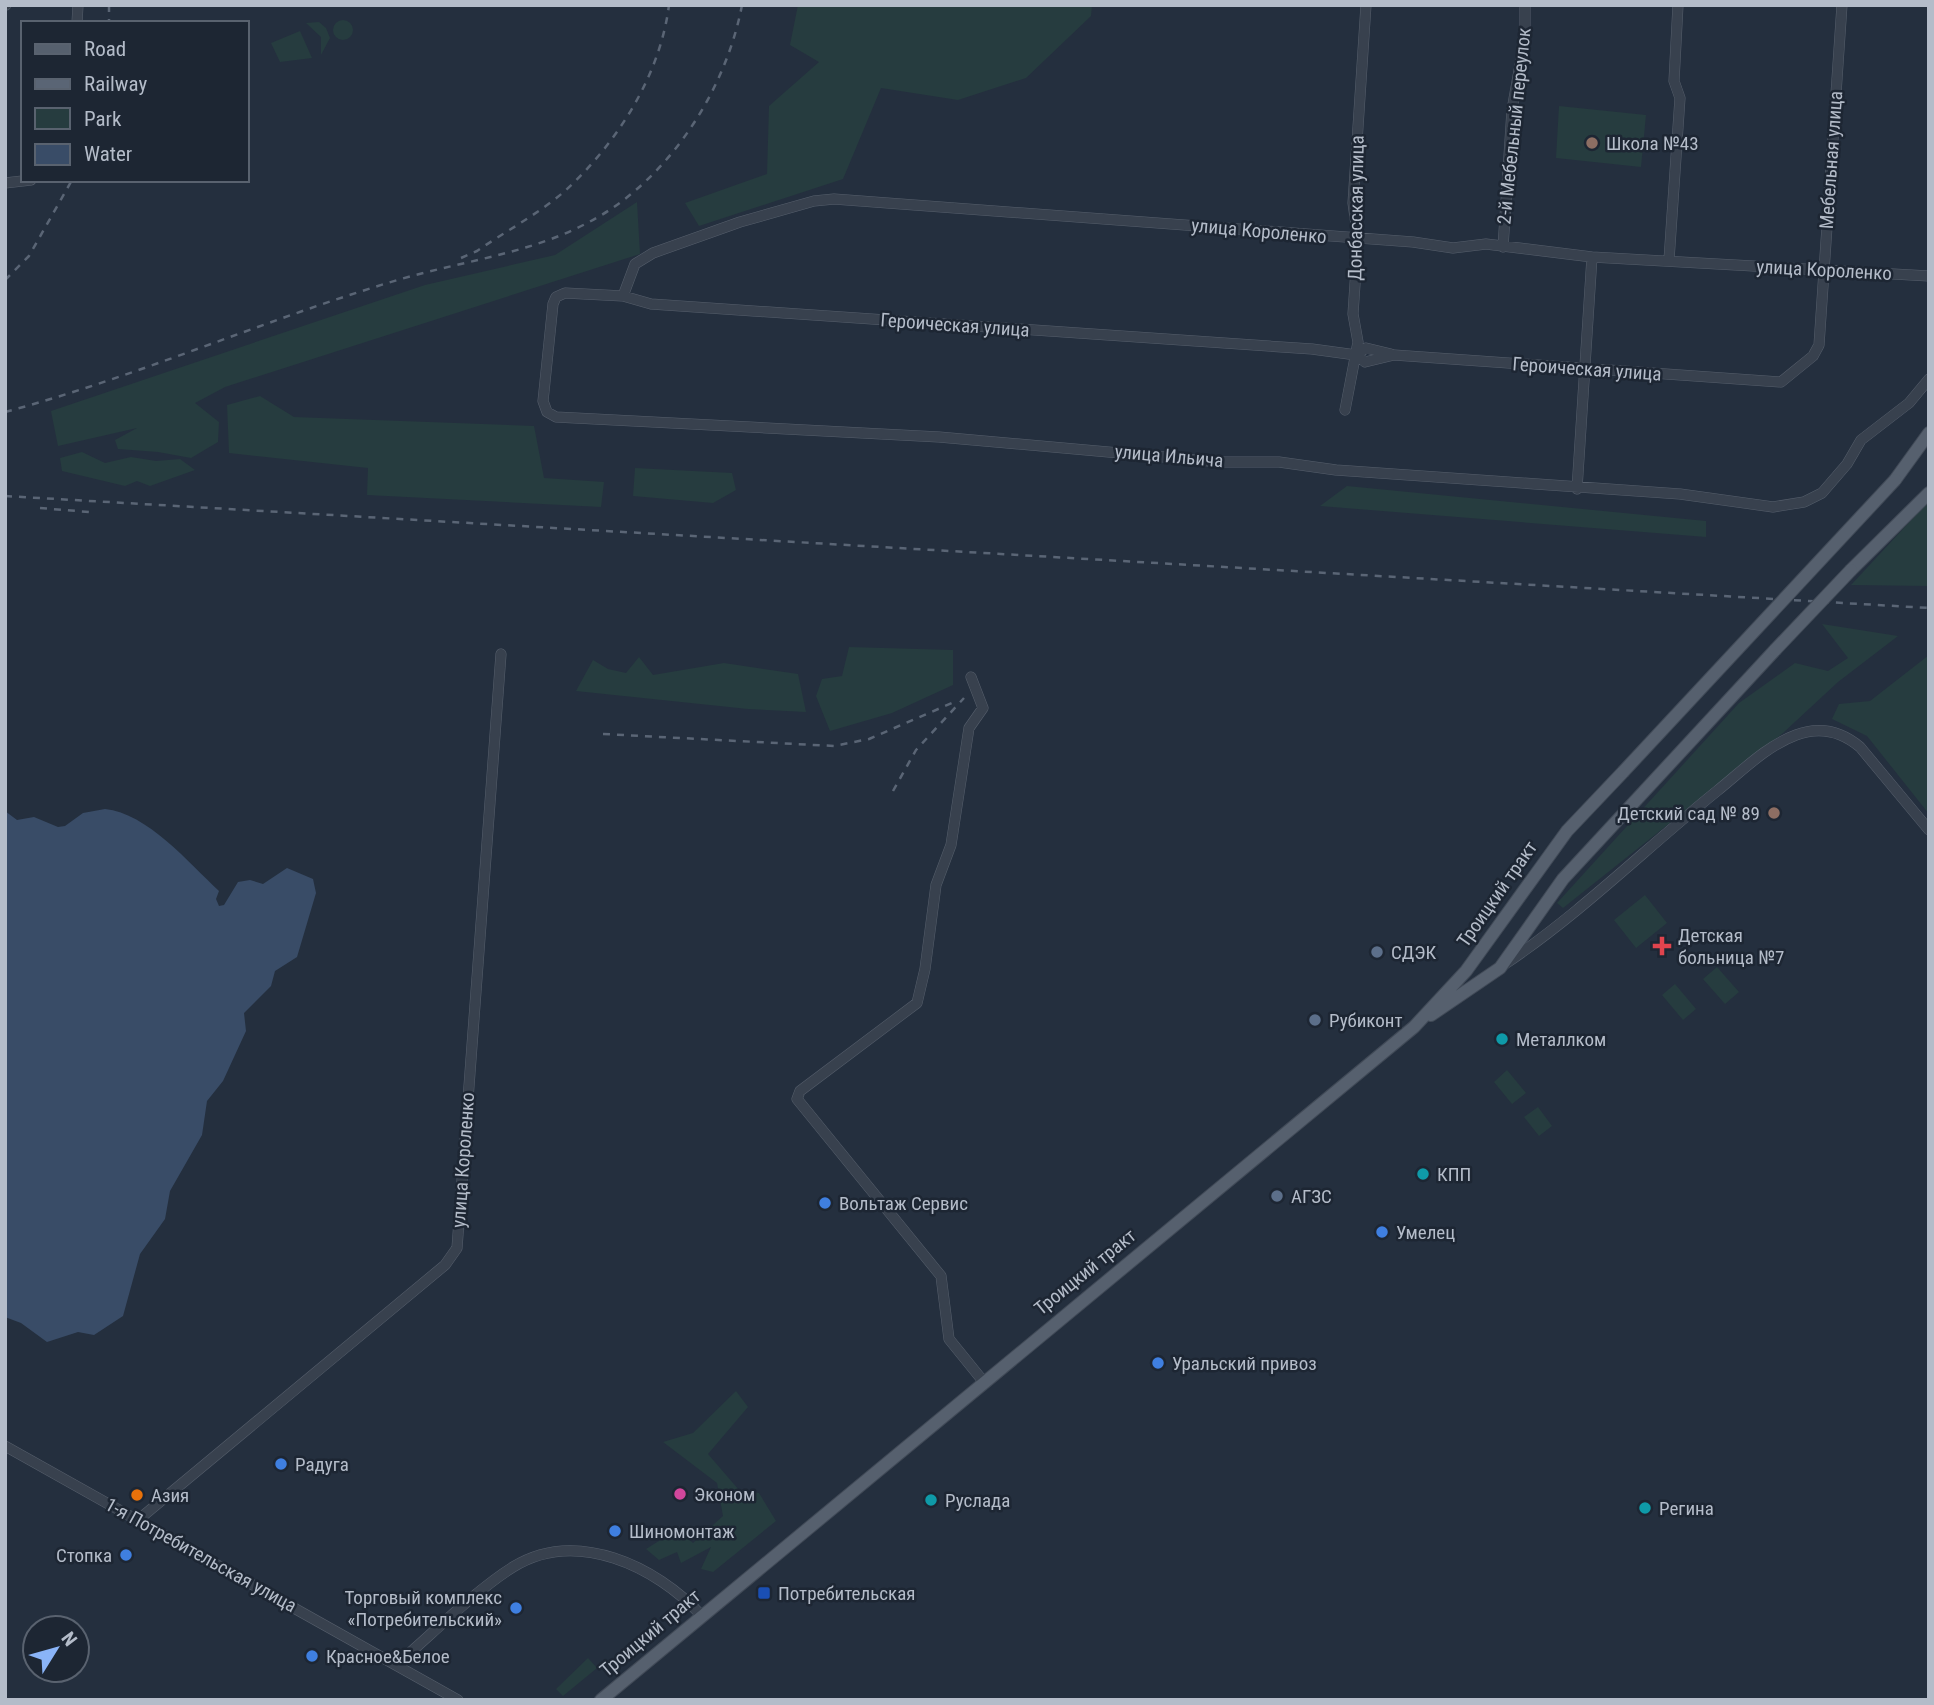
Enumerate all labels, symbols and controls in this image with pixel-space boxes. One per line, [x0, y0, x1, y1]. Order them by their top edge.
legend [21, 21, 248, 182]
street label: 2-й Мебельный переулок [1492, 27, 1536, 225]
text: Road [84, 37, 126, 61]
text: Railway [84, 72, 147, 96]
street label: Мебельная улица [1815, 90, 1847, 230]
text: Park [84, 107, 122, 131]
place label: Школа №43 [1606, 132, 1699, 155]
street label: Донбасская улица [1343, 135, 1369, 281]
marker: Школа №43 [1584, 135, 1600, 151]
text: Water [84, 142, 132, 166]
street label: улица Короленко [1190, 214, 1328, 248]
street label: улица Короленко [1756, 255, 1892, 285]
street label: Героическая улица [880, 308, 1030, 342]
street label: Героическая улица [1512, 352, 1662, 386]
street label: улица Ильича [1114, 440, 1224, 472]
place label: Детский сад № 89 [1617, 802, 1760, 825]
marker: Детский сад № 89 [1766, 805, 1782, 821]
street label: Троицкий тракт [1452, 837, 1542, 951]
place label: Детская больница №7 [1678, 924, 1784, 969]
marker: Детская больница №7 [1652, 936, 1672, 956]
place label: СДЭК [1391, 941, 1437, 964]
marker: СДЭК [1369, 944, 1385, 960]
place label: Рубиконт [1329, 1009, 1403, 1032]
marker: Рубиконт [1307, 1012, 1323, 1028]
place label: Металлком [1516, 1028, 1606, 1051]
marker: Металлком [1494, 1031, 1510, 1047]
street label: улица Короленко [447, 1091, 479, 1229]
place label: КПП [1437, 1163, 1471, 1186]
marker: КПП [1415, 1166, 1431, 1182]
place label: АГЗС [1291, 1185, 1332, 1208]
marker: АГЗС [1269, 1188, 1285, 1204]
place label: Вольтаж Сервис [839, 1192, 968, 1215]
marker: Вольтаж Сервис [817, 1195, 833, 1211]
place label: Умелец [1396, 1221, 1455, 1244]
street label: Троицкий тракт [1030, 1224, 1140, 1320]
marker: Умелец [1374, 1224, 1390, 1240]
place label: Уральский привоз [1172, 1352, 1317, 1375]
marker: Уральский привоз [1150, 1355, 1166, 1371]
place label: Радуга [295, 1453, 349, 1476]
marker: Радуга [273, 1456, 289, 1472]
place label: Эконом [694, 1483, 755, 1506]
place label: Азия [151, 1484, 189, 1507]
marker: Эконом [672, 1486, 688, 1502]
marker: Азия [129, 1487, 145, 1503]
place label: Руслада [945, 1489, 1010, 1512]
marker: Руслада [923, 1492, 939, 1508]
street label: 1-я Потребительская улица [101, 1493, 301, 1617]
place label: Регина [1659, 1497, 1714, 1520]
marker: Регина [1637, 1500, 1653, 1516]
place label: Шиномонтаж [629, 1520, 735, 1543]
marker: Шиномонтаж [607, 1523, 623, 1539]
place label: Стопка [56, 1544, 112, 1567]
marker: Стопка [118, 1547, 134, 1563]
place label: Потребительская [778, 1582, 915, 1605]
street label: Троицкий тракт [595, 1584, 705, 1682]
marker: Потребительская [756, 1585, 772, 1601]
place label: Торговый комплекс «Потребительский» [344, 1586, 502, 1631]
marker: Торговый комплекс «Потребительский» [508, 1600, 524, 1616]
north arrow [21, 1614, 91, 1684]
text: N [56, 1628, 82, 1651]
place label: Красное&Белое [326, 1645, 450, 1668]
marker: Красное&Белое [304, 1648, 320, 1664]

